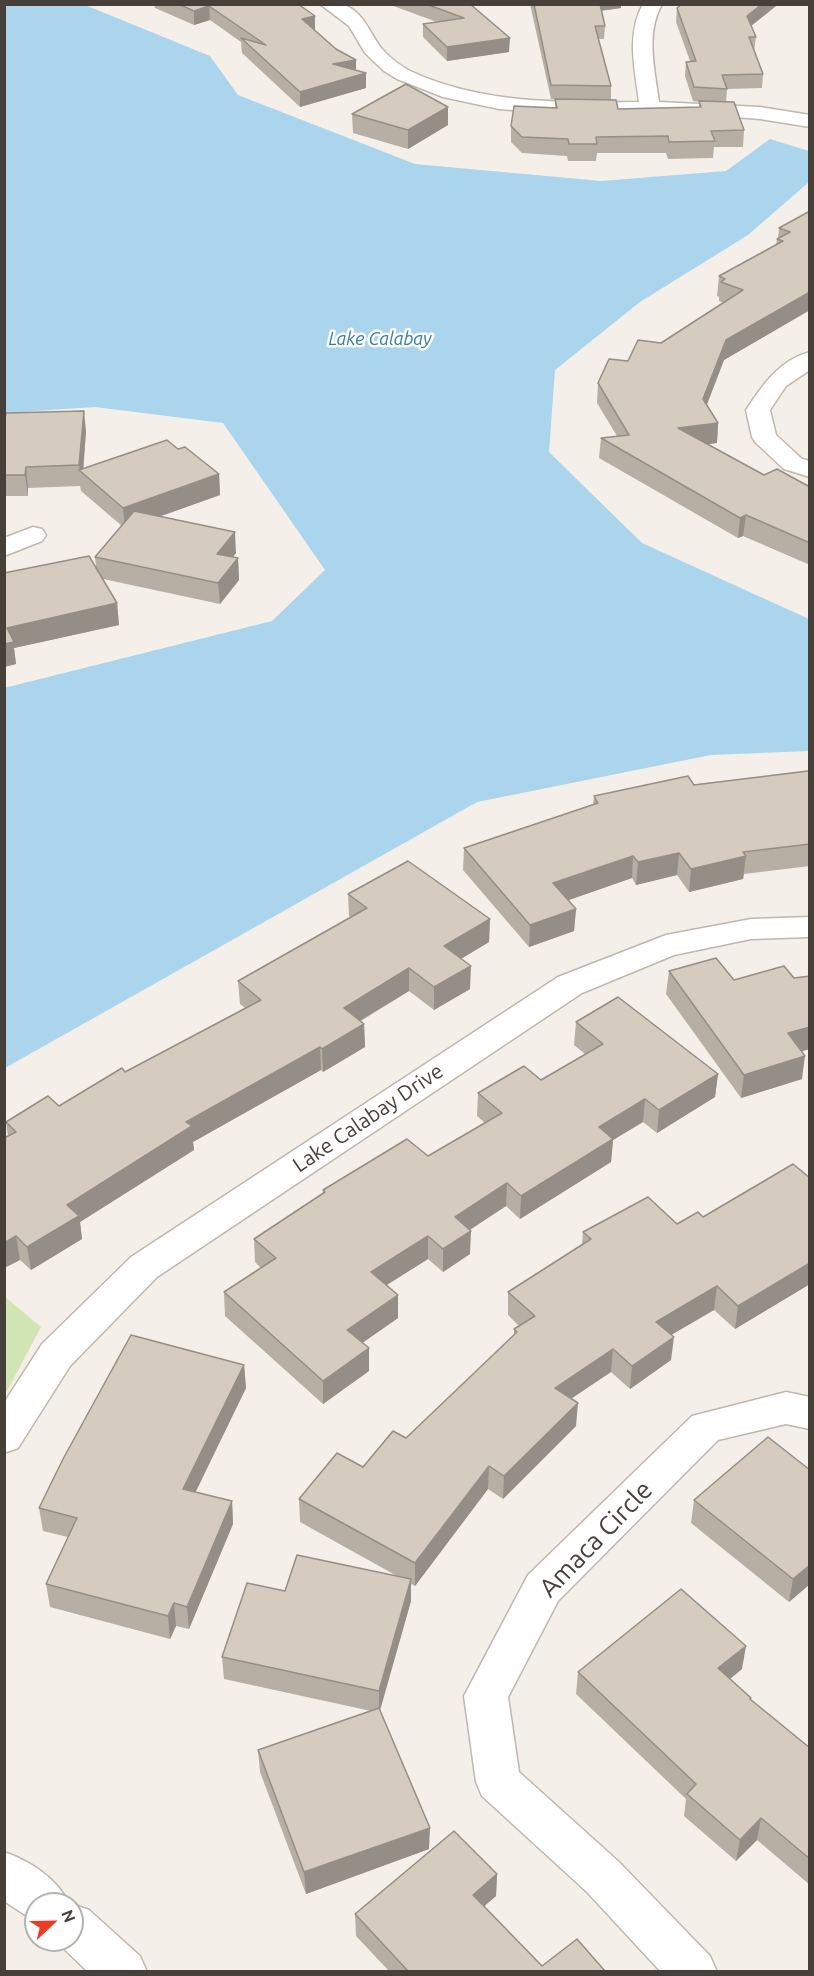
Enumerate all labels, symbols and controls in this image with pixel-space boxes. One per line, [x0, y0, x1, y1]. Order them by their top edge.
water label: Lake Calabay [328, 328, 432, 350]
street label: Lake Calabay Drive [288, 1058, 448, 1178]
street label: Amaca Circle [533, 1474, 659, 1604]
north arrow [24, 1892, 84, 1952]
text: N [58, 1907, 79, 1925]

